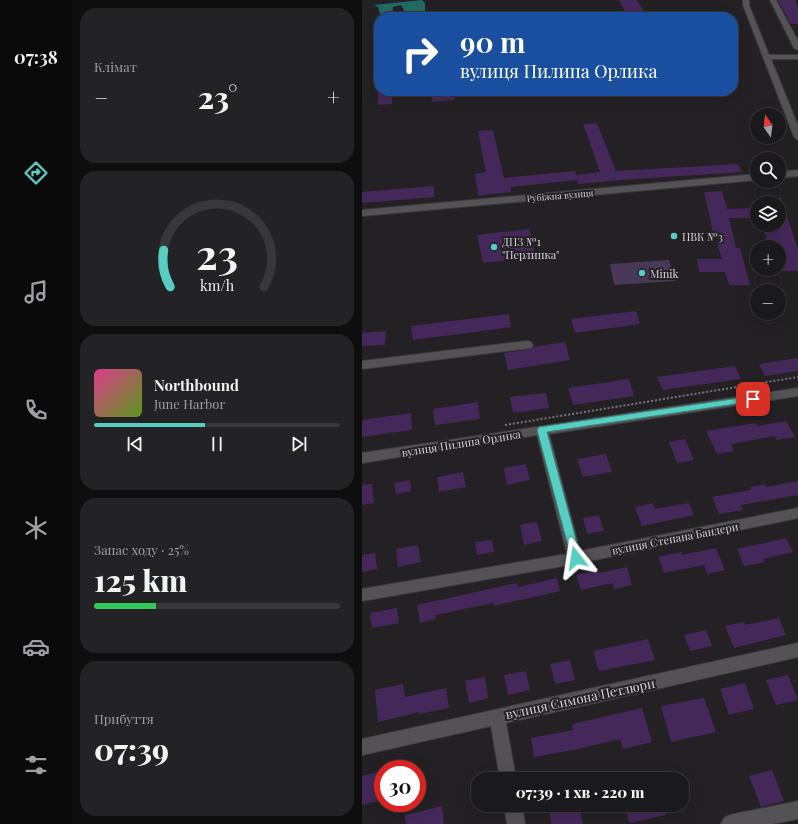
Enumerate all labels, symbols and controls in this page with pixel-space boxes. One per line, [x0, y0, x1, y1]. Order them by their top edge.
text: 90 m [460, 23, 525, 60]
icon: right [394, 28, 446, 80]
text: 07:38 [14, 45, 58, 69]
text: Клімат [94, 58, 137, 75]
text: вулиця Пилипа Орлика [460, 59, 657, 83]
text: 23° [198, 77, 237, 117]
text: − [94, 82, 108, 112]
text: + [327, 82, 340, 112]
north arrow [750, 108, 786, 144]
map controls [750, 108, 786, 320]
button: search [750, 152, 786, 188]
icon: directions [22, 159, 50, 187]
street label: Рубіжна вулиця [526, 186, 594, 204]
button: layers [750, 196, 786, 232]
text: 23 [196, 225, 238, 280]
place label: НВК №3 [682, 229, 723, 244]
marker: НВК №3 [669, 231, 679, 241]
place label: ДНЗ №1 "Перлинка" [502, 234, 559, 262]
button: + [750, 240, 786, 276]
marker: ДНЗ №1 "Перлинка" [489, 242, 499, 252]
place label: Minik [650, 266, 679, 281]
marker: Minik [637, 268, 647, 278]
text: km/h [200, 275, 235, 294]
icon: music [22, 278, 50, 306]
button: − [750, 284, 786, 320]
text: Northbound [154, 375, 239, 395]
pin [736, 382, 770, 416]
icon: arrive [742, 388, 764, 410]
text: June Harbor [154, 395, 225, 412]
icon: phone [22, 396, 50, 424]
street label: вулиця Пилипа Орлика [400, 426, 522, 460]
icon: previous [124, 433, 146, 455]
icon: pause [206, 433, 228, 455]
icon: next [288, 433, 310, 455]
icon: climate [22, 514, 50, 542]
street label: вулиця Степана Бандери [611, 518, 740, 558]
position arrow [555, 537, 597, 579]
text: Запас ходу · 25% [94, 541, 189, 558]
text: 125 km [94, 560, 187, 600]
icon: car [22, 633, 50, 661]
street label: вулиця Симона Петлюри [504, 674, 656, 722]
text: Прибуття [94, 710, 154, 727]
text: 07:39 [94, 729, 169, 769]
icon: filters [22, 751, 50, 779]
speed limit sign: 30 [374, 760, 426, 812]
text: 07:39 · 1 хв · 220 m [516, 782, 644, 802]

